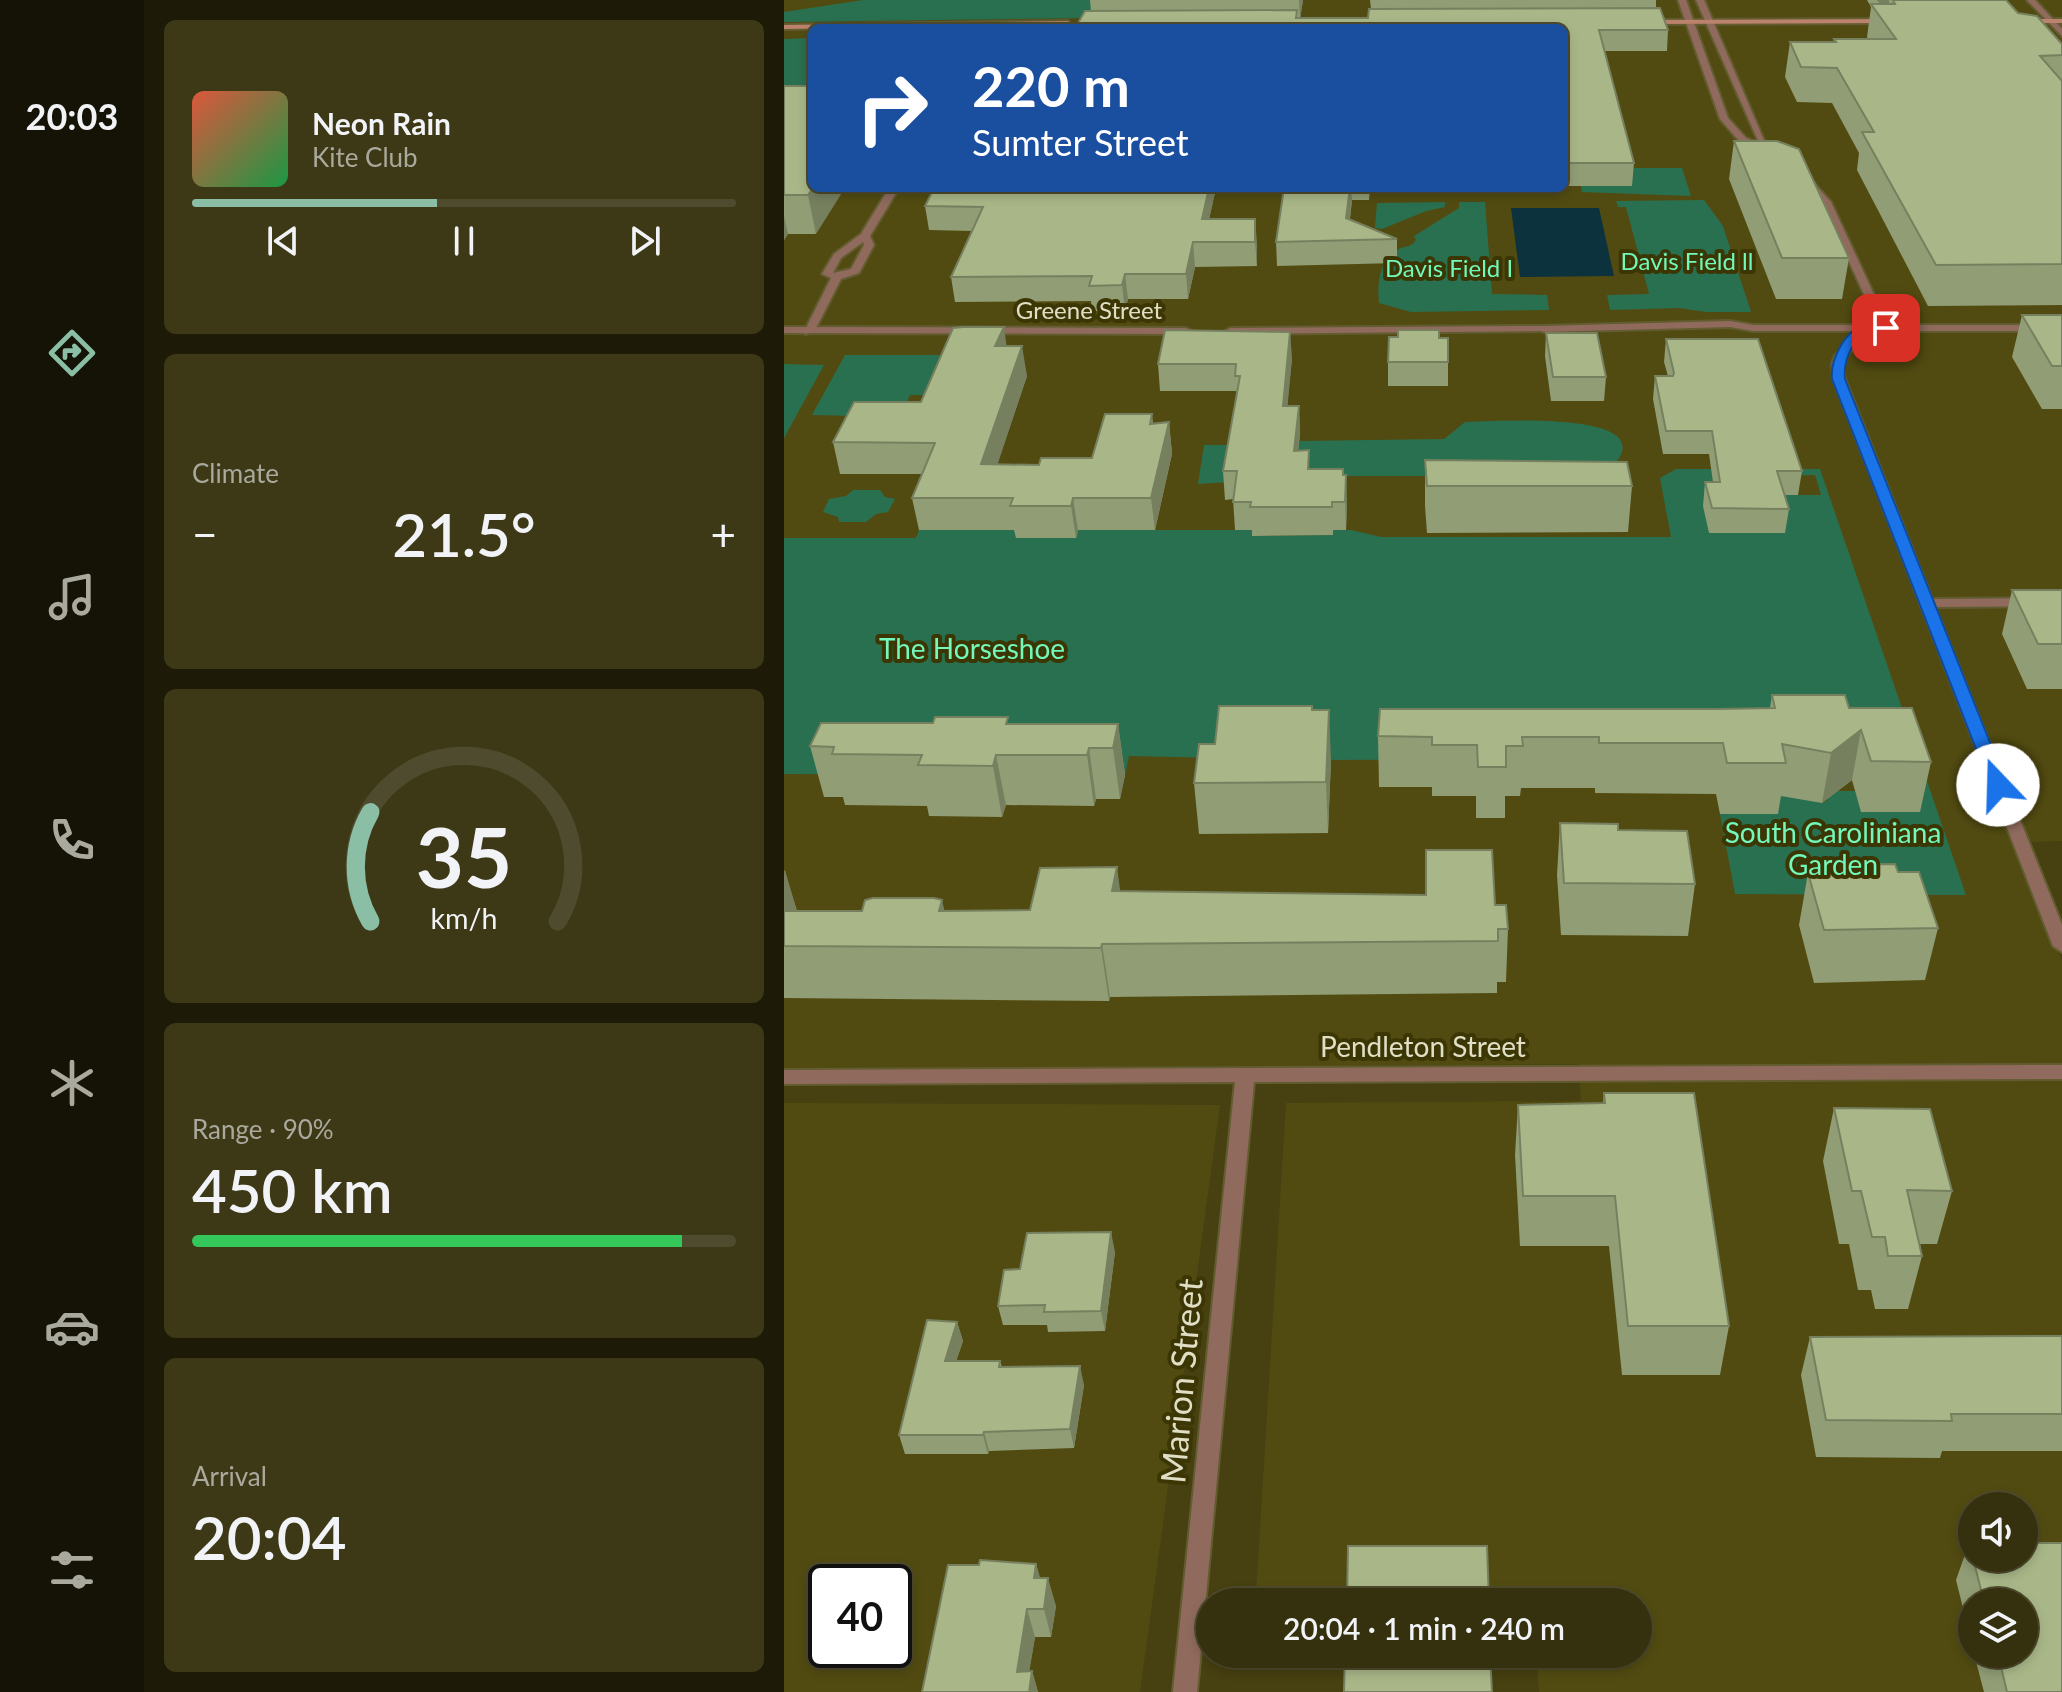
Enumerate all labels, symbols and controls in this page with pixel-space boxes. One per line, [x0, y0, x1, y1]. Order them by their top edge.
text: 220 m [972, 52, 1130, 119]
icon: right [840, 56, 944, 160]
text: 20:03 [26, 94, 118, 138]
text: Neon Rain [312, 105, 451, 141]
text: Sumter Street [972, 120, 1189, 164]
text: Kite Club [312, 141, 418, 173]
icon: previous [261, 219, 305, 263]
icon: pause [442, 219, 486, 263]
icon: next [623, 219, 667, 263]
park label: Davis Field ll [1621, 246, 1753, 275]
park label: Davis Field I [1385, 253, 1513, 282]
pin [1852, 294, 1920, 362]
street label: Greene Street [1016, 295, 1163, 324]
icon: arrive [1864, 306, 1908, 350]
icon: directions [44, 325, 100, 381]
text: Climate [192, 457, 279, 489]
text: 21.5° [392, 498, 536, 570]
text: − [192, 508, 218, 560]
text: + [710, 508, 736, 560]
icon: music [44, 569, 100, 625]
park label: The Horseshoe [879, 631, 1065, 665]
position arrow [1956, 743, 2040, 827]
text: 35 [416, 806, 512, 906]
icon: phone [44, 812, 100, 868]
park label: South Caroliniana Garden [1725, 815, 1941, 881]
text: km/h [431, 901, 497, 935]
street label: Pendleton Street [1320, 1029, 1526, 1063]
icon: climate [44, 1055, 100, 1111]
text: Range · 90% [192, 1113, 334, 1145]
text: 450 km [192, 1154, 393, 1226]
street label: Marion Street [1151, 1277, 1210, 1485]
icon: car [44, 1299, 100, 1355]
text: Arrival [192, 1460, 267, 1492]
map controls [1958, 1492, 2038, 1668]
button: sound [1958, 1492, 2038, 1572]
text: 20:04 [192, 1501, 346, 1573]
icon: filters [44, 1542, 100, 1598]
speed limit sign: 40 [808, 1564, 912, 1668]
button: layers [1958, 1588, 2038, 1668]
text: 20:04 · 1 min · 240 m [1283, 1610, 1565, 1646]

